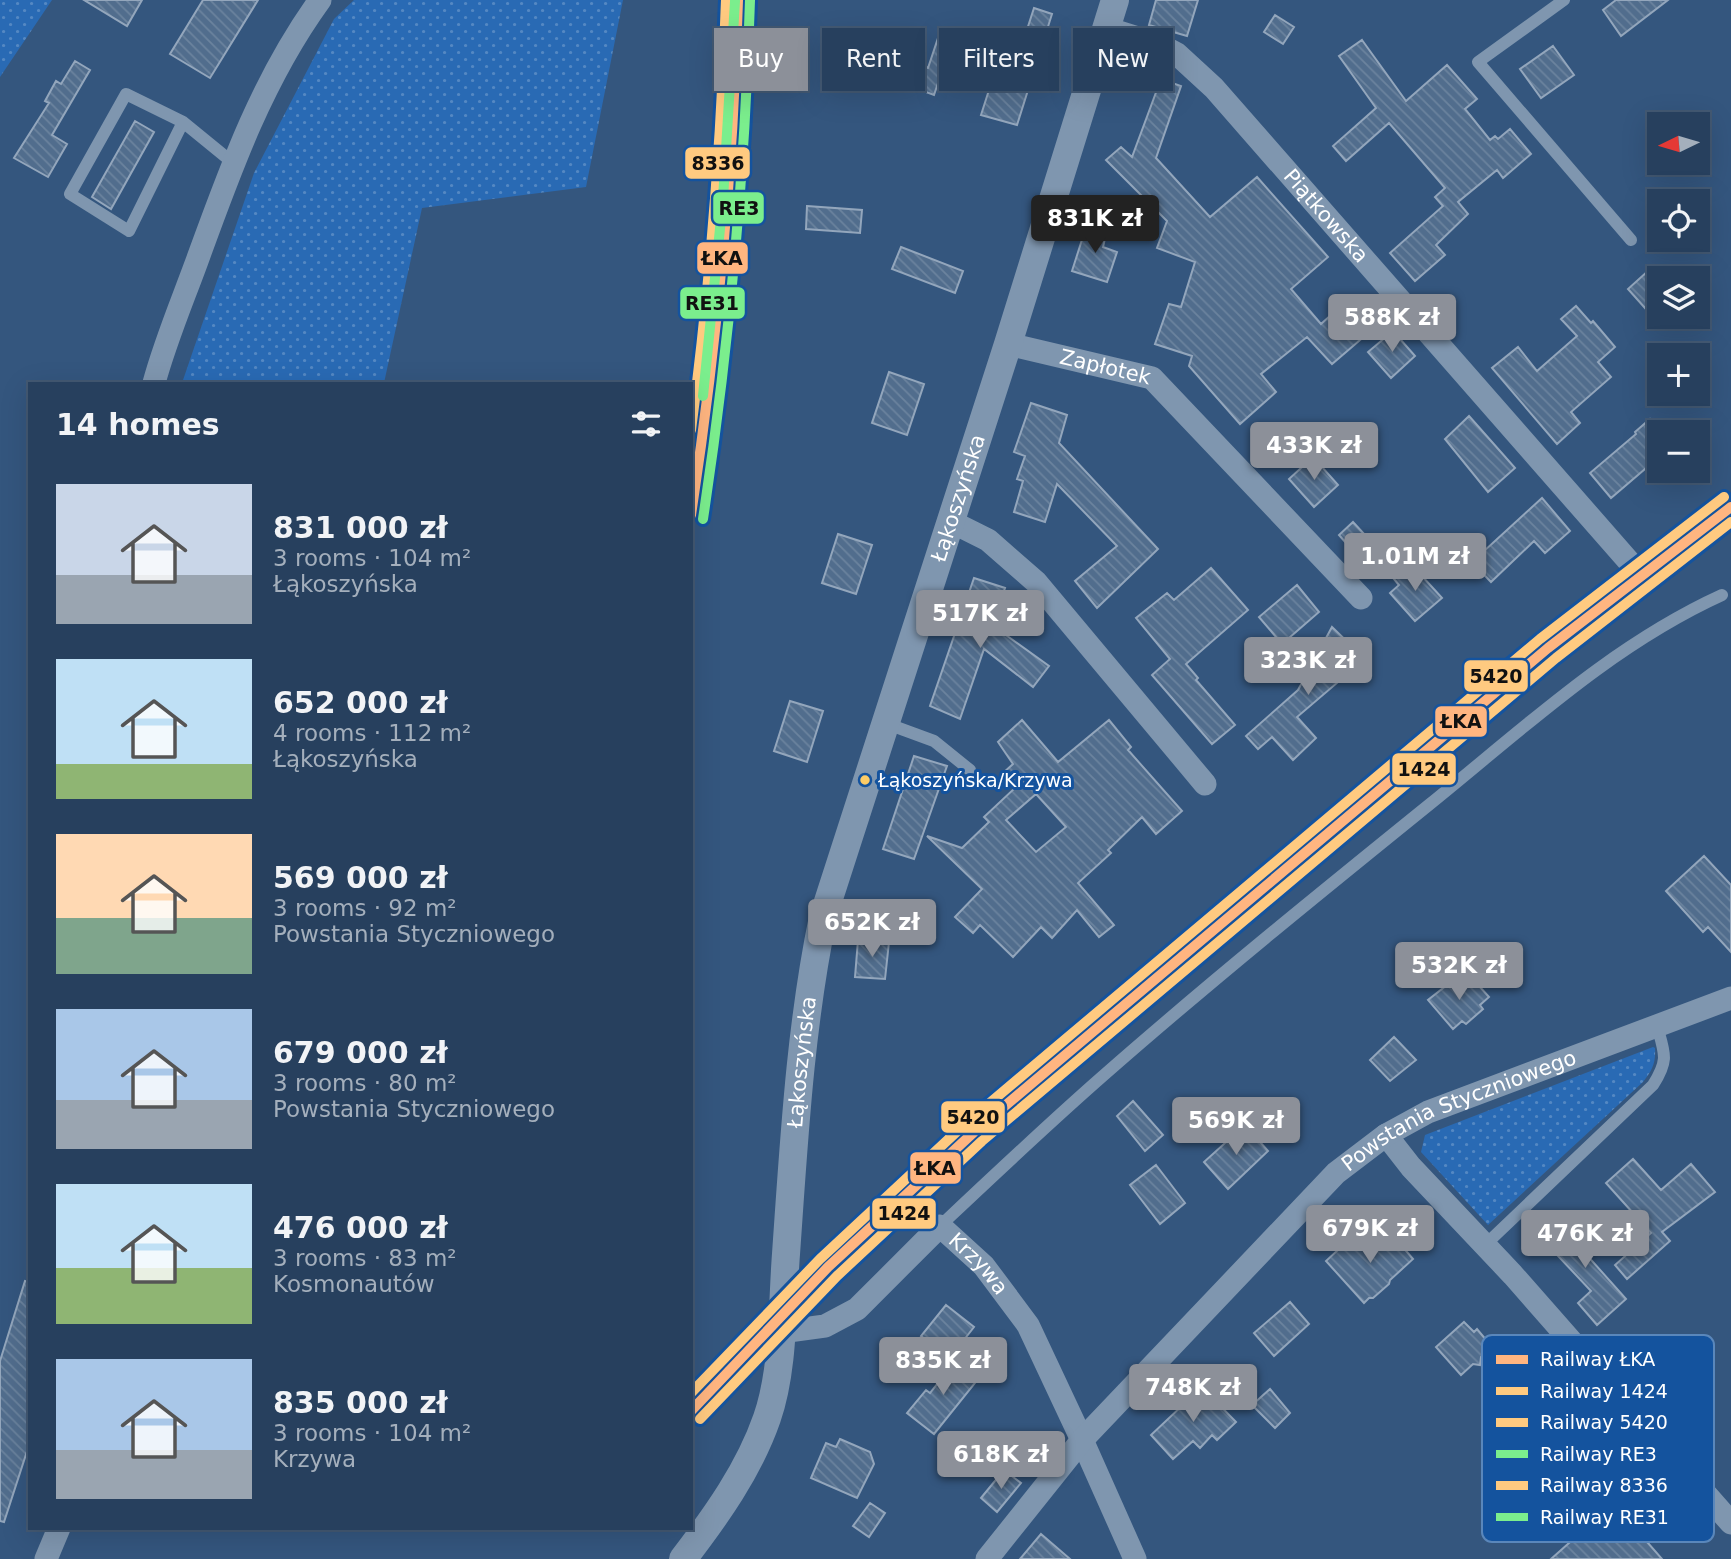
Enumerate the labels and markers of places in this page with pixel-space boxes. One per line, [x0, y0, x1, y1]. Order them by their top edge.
pin: 831K zł [1030, 196, 1160, 255]
pin: 588K zł [1327, 294, 1457, 354]
pin: 433K zł [1249, 422, 1379, 482]
pin: 1.01M zł [1343, 534, 1487, 593]
pin: 517K zł [915, 590, 1045, 650]
pin: 323K zł [1243, 638, 1373, 697]
place label: Łąkoszyńska/Krzywa [877, 769, 1073, 791]
marker: Łąkoszyńska/Krzywa [858, 773, 872, 787]
pin: 652K zł [807, 900, 937, 959]
pin: 532K zł [1394, 942, 1524, 1002]
pin: 569K zł [1171, 1098, 1301, 1157]
pin: 679K zł [1305, 1206, 1435, 1265]
pin: 476K zł [1520, 1210, 1650, 1270]
pin: 835K zł [878, 1338, 1008, 1397]
pin: 748K zł [1128, 1364, 1258, 1424]
pin: 618K zł [936, 1432, 1066, 1491]

